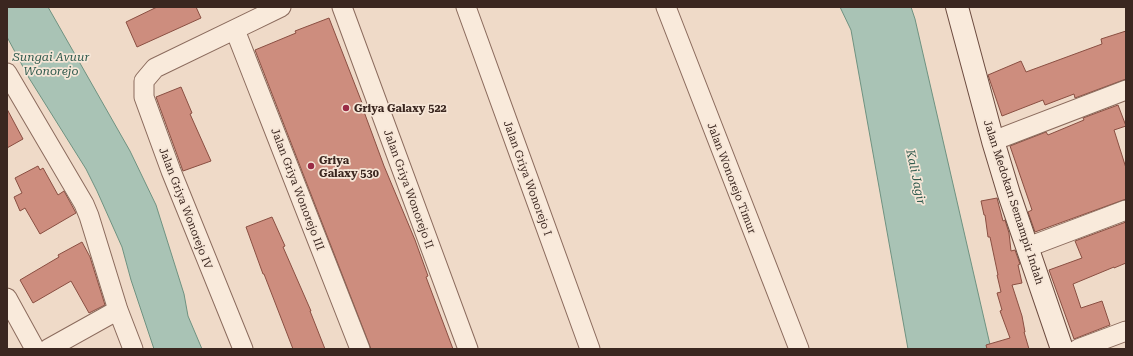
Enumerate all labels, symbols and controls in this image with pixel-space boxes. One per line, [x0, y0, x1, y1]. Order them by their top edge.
water label: Sungai Avuur Wonorejo [12, 50, 89, 78]
place label: Griya Galaxy 522 [354, 102, 447, 115]
marker: Griya Galaxy 522 [341, 103, 351, 113]
street label: Jalan Medokan Semampir Indah [981, 118, 1046, 286]
street label: Jalan Griya Wonorejo I [501, 119, 554, 237]
street label: Jalan Wonorejo Timur [704, 121, 759, 236]
street label: Jalan Griya Wonorejo III [268, 126, 327, 252]
street label: Jalan Griya Wonorejo II [381, 128, 436, 250]
street label: Jalan Griya Wonorejo IV [156, 146, 215, 271]
water label: Kali Jagir [903, 147, 929, 206]
place label: Griya Galaxy 530 [319, 154, 379, 180]
marker: Griya Galaxy 530 [306, 161, 316, 171]

